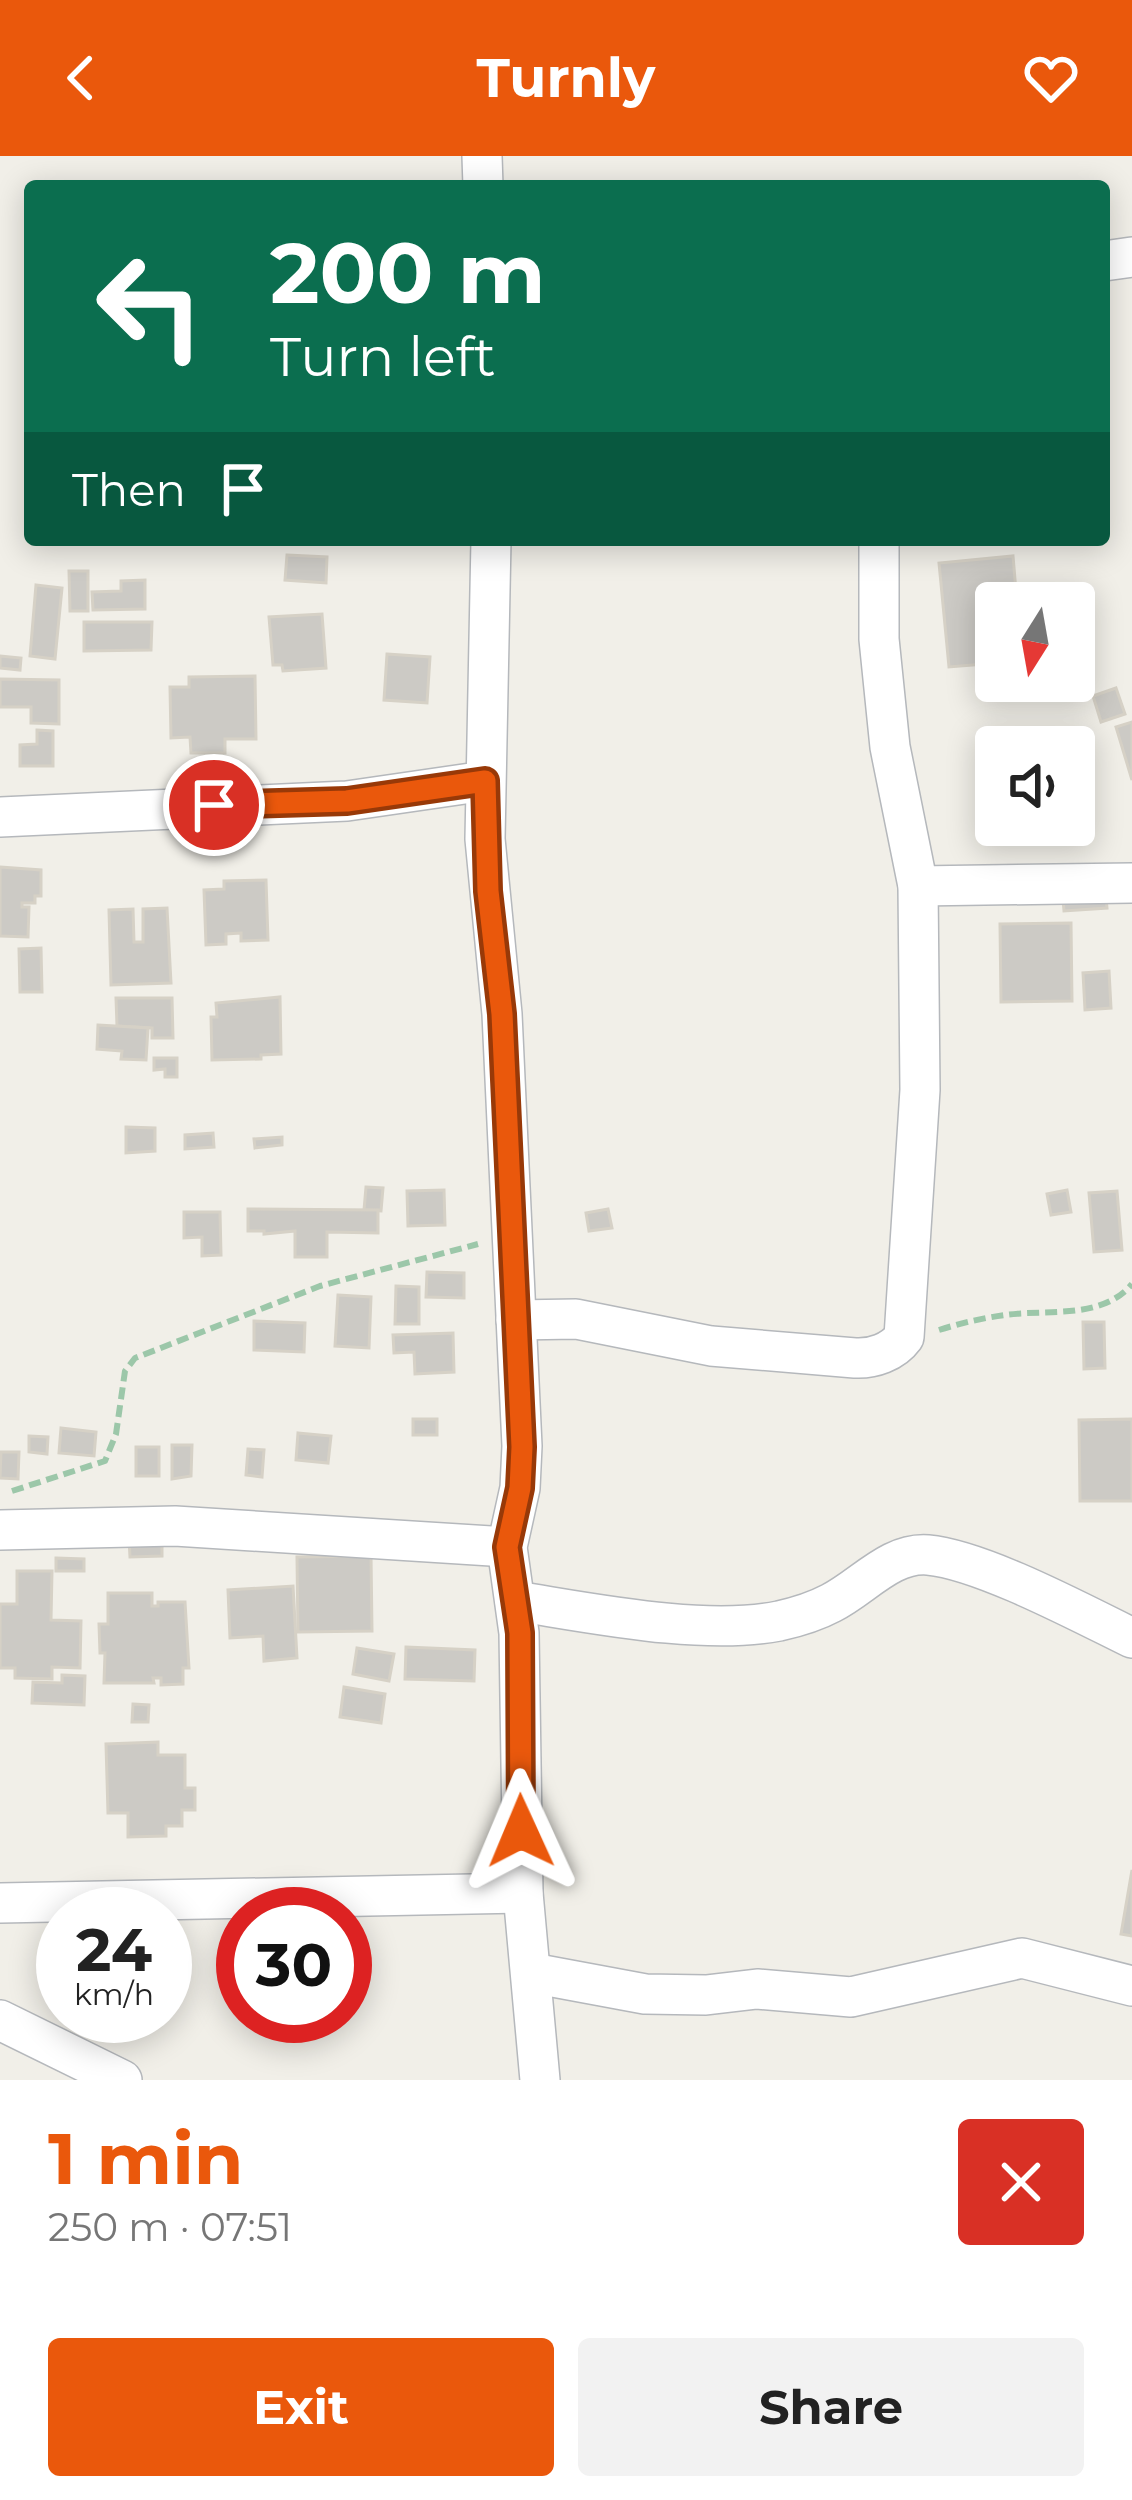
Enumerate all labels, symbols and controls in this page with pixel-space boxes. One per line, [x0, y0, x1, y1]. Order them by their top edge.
icon: back [48, 45, 114, 111]
text: Turnly [477, 45, 655, 111]
icon: heart [1018, 45, 1084, 111]
text: 200 m [270, 222, 546, 324]
icon: left [72, 228, 228, 384]
text: Turn left [270, 324, 496, 390]
icon: arrive [210, 456, 276, 522]
text: Then [72, 462, 186, 517]
north arrow [975, 582, 1095, 702]
map controls [975, 582, 1095, 846]
button: sound [975, 726, 1095, 846]
pin [163, 754, 265, 856]
icon: arrive [181, 772, 247, 838]
position arrow [458, 1768, 584, 1894]
speed limit sign: 30 [216, 1887, 372, 2043]
text: 24 [76, 1913, 152, 1986]
text: km/h [74, 1976, 154, 2013]
text: 1 min [48, 2114, 244, 2202]
button: close [958, 2119, 1084, 2245]
text: 250 m · 07:51 [48, 2203, 292, 2251]
button: Exit [48, 2338, 554, 2476]
button: Share [578, 2338, 1084, 2476]

